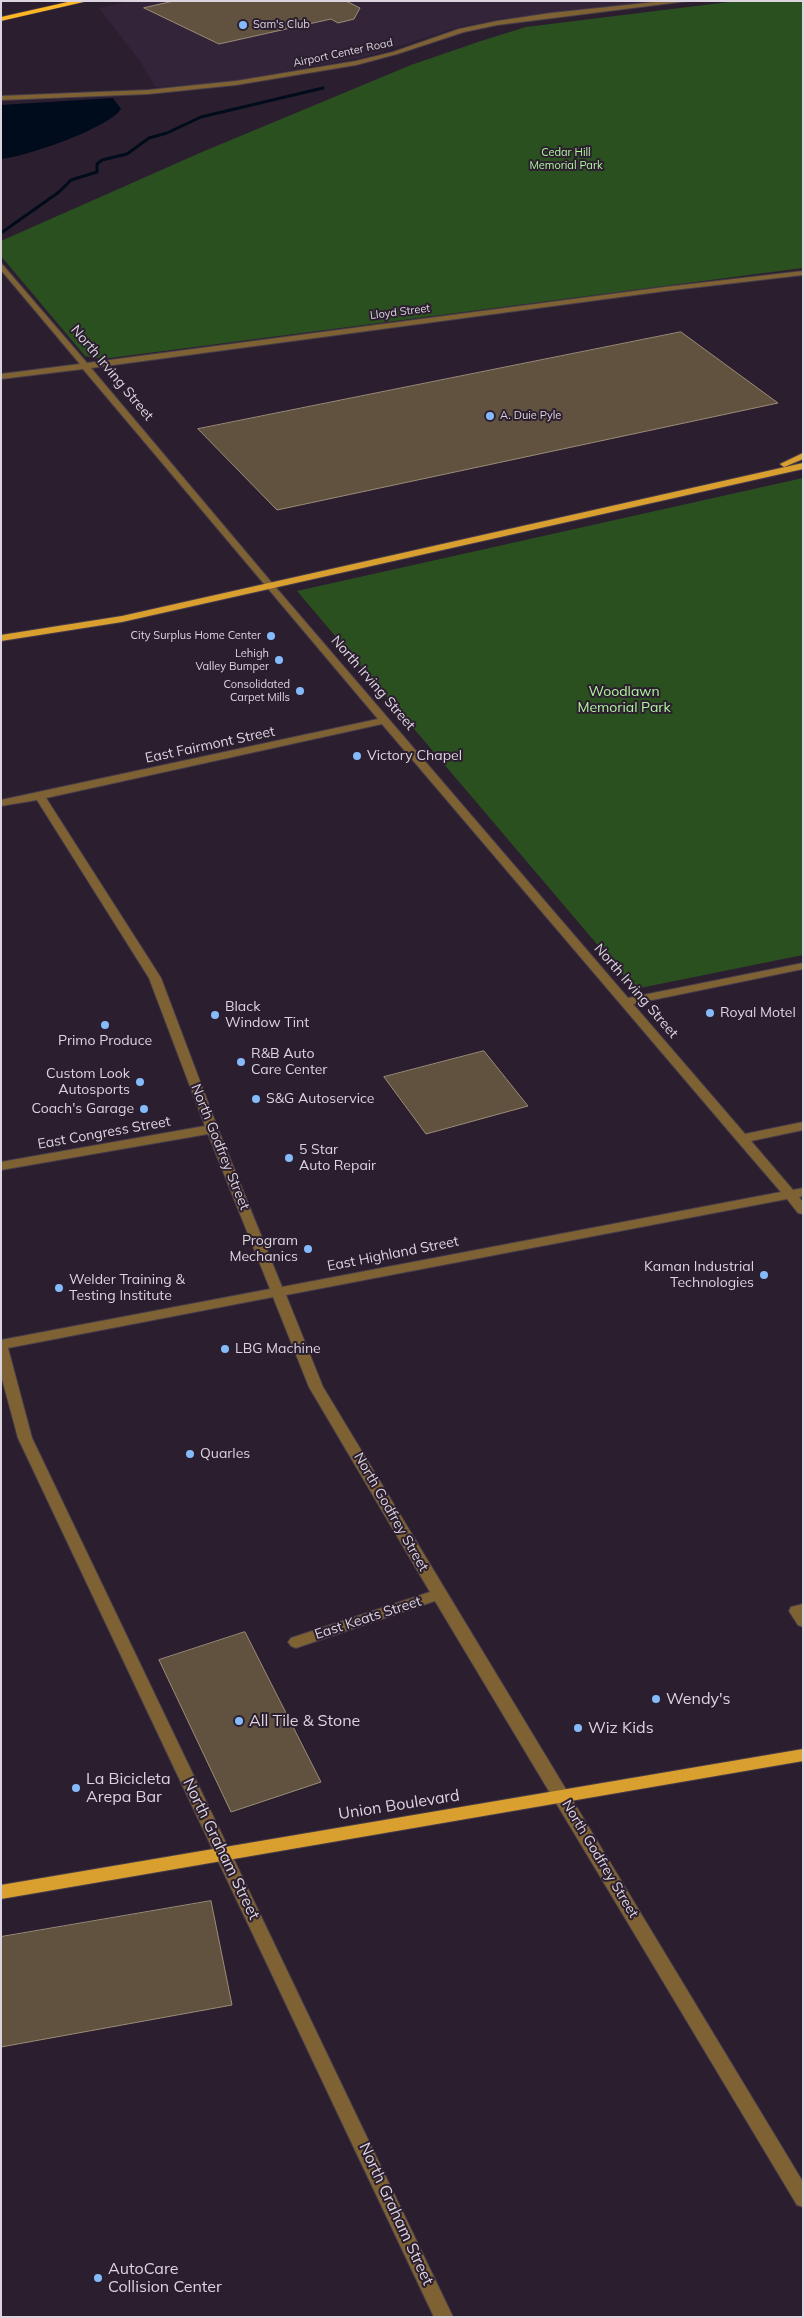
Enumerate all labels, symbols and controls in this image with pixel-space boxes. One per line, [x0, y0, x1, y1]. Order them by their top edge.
place label: Sam's Club [253, 18, 310, 32]
marker: Sam's Club [237, 19, 249, 31]
street label: Airport Center Road [292, 36, 394, 70]
park label: Cedar Hill Memorial Park [529, 146, 603, 172]
street label: Lloyd Street [369, 302, 431, 322]
street label: North Irving Street [67, 322, 157, 424]
place label: A. Duie Pyle [500, 409, 561, 423]
marker: A. Duie Pyle [484, 410, 496, 422]
place label: City Surplus Home Center [131, 629, 261, 643]
marker: City Surplus Home Center [265, 630, 277, 642]
street label: North Irving Street [327, 632, 419, 734]
place label: Lehigh Valley Bumper [195, 647, 269, 673]
marker: Lehigh Valley Bumper [273, 654, 285, 666]
place label: Consolidated Carpet Mills [224, 678, 290, 704]
park label: Woodlawn Memorial Park [577, 684, 671, 716]
marker: Consolidated Carpet Mills [294, 685, 306, 697]
street label: East Fairmont Street [144, 723, 276, 767]
place label: Victory Chapel [367, 748, 462, 764]
marker: Victory Chapel [351, 750, 363, 762]
street label: North Irving Street [590, 940, 682, 1042]
place label: Black Window Tint [225, 999, 309, 1032]
place label: Royal Motel [720, 1005, 796, 1021]
marker: Royal Motel [704, 1007, 716, 1019]
marker: Black Window Tint [209, 1009, 221, 1021]
marker: Primo Produce [99, 1019, 111, 1031]
place label: Primo Produce [58, 1033, 152, 1049]
place label: R&B Auto Care Center [251, 1046, 327, 1078]
marker: R&B Auto Care Center [235, 1056, 247, 1068]
place label: Custom Look Autosports [46, 1066, 130, 1098]
marker: Custom Look Autosports [134, 1076, 146, 1088]
street label: North Godfrey Street [187, 1082, 253, 1212]
place label: S&G Autoservice [266, 1091, 374, 1107]
marker: S&G Autoservice [250, 1093, 262, 1105]
place label: Coach's Garage [32, 1101, 134, 1117]
marker: Coach's Garage [138, 1103, 150, 1115]
street label: East Congress Street [36, 1113, 172, 1153]
place label: 5 Star Auto Repair [299, 1142, 376, 1174]
marker: 5 Star Auto Repair [283, 1152, 295, 1164]
place label: Program Mechanics [229, 1233, 298, 1266]
street label: East Highland Street [326, 1233, 460, 1275]
marker: Program Mechanics [302, 1243, 314, 1255]
place label: Kaman Industrial Technologies [644, 1259, 754, 1292]
marker: Kaman Industrial Technologies [758, 1269, 770, 1281]
place label: Welder Training & Testing Institute [69, 1272, 185, 1304]
marker: Welder Training & Testing Institute [53, 1282, 65, 1294]
place label: LBG Machine [235, 1341, 321, 1357]
marker: LBG Machine [219, 1343, 231, 1355]
place label: Quarles [200, 1446, 250, 1462]
marker: Quarles [184, 1448, 196, 1460]
street label: North Godfrey Street [350, 1450, 432, 1574]
street label: East Keats Street [313, 1593, 423, 1643]
place label: Wendy's [666, 1689, 730, 1709]
marker: Wendy's [650, 1693, 662, 1705]
place label: All Tile & Stone [249, 1711, 360, 1731]
marker: All Tile & Stone [233, 1715, 245, 1727]
place label: Wiz Kids [588, 1718, 654, 1738]
marker: Wiz Kids [572, 1722, 584, 1734]
place label: La Bicicleta Arepa Bar [86, 1769, 171, 1807]
street label: North Graham Street [178, 1775, 264, 1923]
marker: La Bicicleta Arepa Bar [70, 1782, 82, 1794]
street label: Union Boulevard [337, 1786, 461, 1824]
street label: North Godfrey Street [558, 1797, 642, 1921]
street label: North Graham Street [355, 2140, 437, 2288]
place label: AutoCare Collision Center [108, 2259, 222, 2297]
marker: AutoCare Collision Center [92, 2272, 104, 2284]

